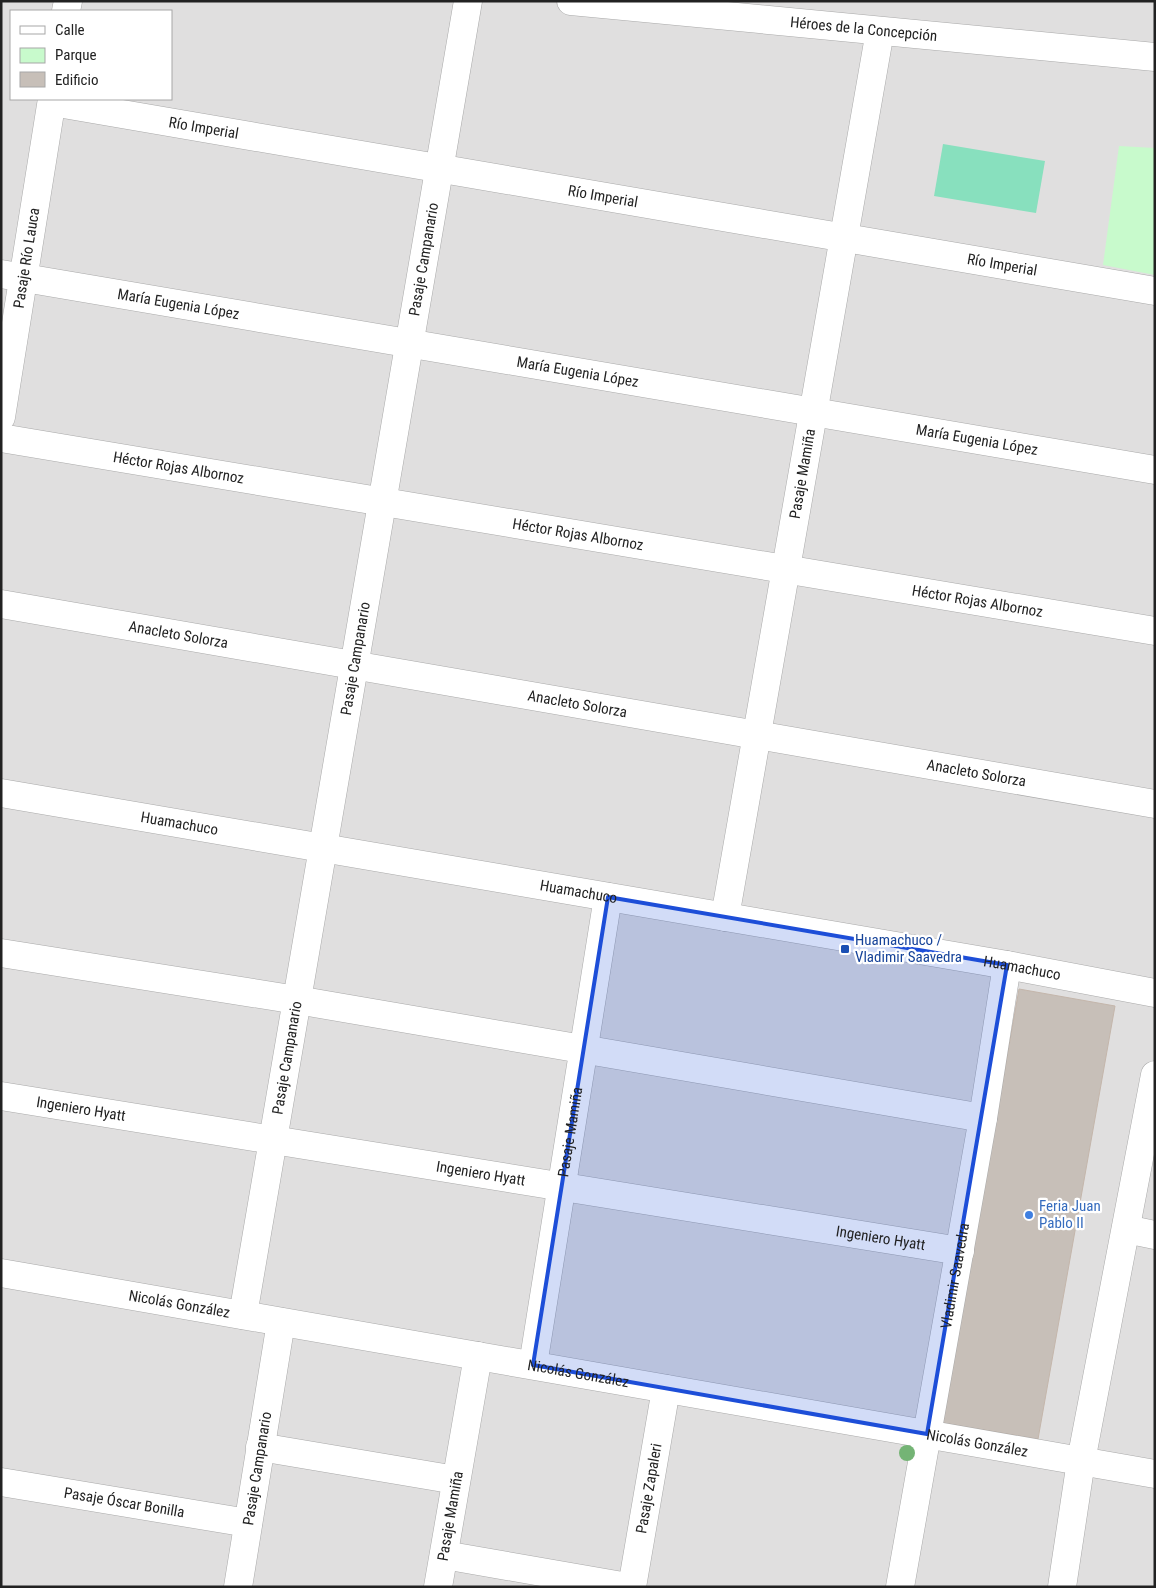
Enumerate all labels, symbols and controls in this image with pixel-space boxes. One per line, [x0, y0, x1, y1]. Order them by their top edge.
legend [10, 10, 172, 100]
street label: Héroes de la Concepción [789, 13, 938, 45]
text: Calle [55, 21, 85, 39]
text: Parque [55, 46, 97, 64]
text: Edificio [55, 71, 98, 89]
street label: Río Imperial [167, 113, 240, 143]
street label: Río Imperial [567, 182, 639, 211]
street label: Pasaje Campanario [405, 201, 442, 318]
street label: Pasaje Río Lauca [10, 206, 43, 310]
street label: Río Imperial [966, 250, 1038, 280]
street label: María Eugenia López [116, 285, 241, 323]
street label: María Eugenia López [515, 353, 640, 391]
street label: María Eugenia López [915, 421, 1039, 459]
street label: Pasaje Mamiña [786, 427, 819, 520]
street label: Héctor Rojas Albornoz [112, 448, 245, 487]
street label: Héctor Rojas Albornoz [511, 515, 645, 554]
street label: Héctor Rojas Albornoz [911, 582, 1044, 621]
street label: Pasaje Campanario [337, 600, 374, 717]
street label: Anacleto Solorza [127, 617, 229, 652]
street label: Anacleto Solorza [526, 686, 628, 721]
street label: Anacleto Solorza [925, 756, 1027, 791]
street label: Huamachuco [139, 808, 219, 839]
street label: Huamachuco [539, 876, 619, 907]
place label: Huamachuco / Vladimir Saavedra [855, 931, 962, 966]
marker: Huamachuco / Vladimir Saavedra [839, 943, 851, 955]
street label: Huamachuco [982, 952, 1062, 984]
street label: Pasaje Campanario [268, 1000, 306, 1116]
street label: Pasaje Mamiña [554, 1086, 586, 1178]
street label: Ingeniero Hyatt [35, 1093, 127, 1125]
street label: Ingeniero Hyatt [435, 1157, 527, 1190]
place label: Feria Juan Pablo II [1039, 1197, 1101, 1232]
marker: Feria Juan Pablo II [1023, 1209, 1035, 1221]
street label: Ingeniero Hyatt [835, 1222, 927, 1254]
street label: Vladimir Saavedra [937, 1222, 973, 1330]
street label: Nicolás González [127, 1286, 231, 1322]
street label: Nicolás González [526, 1356, 630, 1391]
street label: Pasaje Campanario [239, 1410, 275, 1527]
street label: Nicolás González [925, 1425, 1029, 1461]
street label: Pasaje Zapaleri [632, 1442, 666, 1535]
street label: Pasaje Mamiña [434, 1470, 467, 1562]
street label: Pasaje Óscar Bonilla [63, 1484, 186, 1521]

